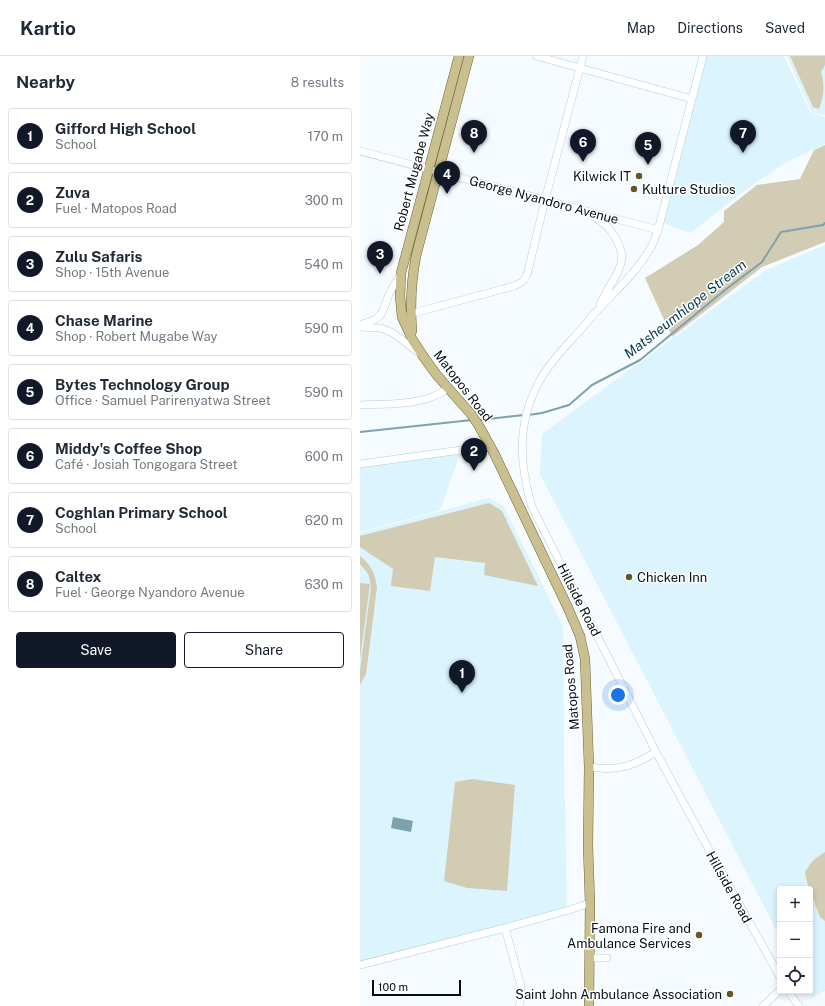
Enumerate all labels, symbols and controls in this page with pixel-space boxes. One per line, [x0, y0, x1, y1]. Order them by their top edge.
text: Kartio [20, 17, 76, 39]
text: Map [627, 20, 655, 36]
text: Directions [677, 20, 743, 36]
text: Saved [765, 20, 805, 36]
text: Nearby [16, 72, 75, 92]
text: 8 results [291, 75, 344, 90]
street label: Robert Mugabe Way [391, 111, 437, 233]
text: Gifford High School [55, 120, 196, 137]
pin: 8 [461, 120, 487, 153]
pin: 7 [730, 120, 756, 153]
text: 1 [27, 129, 33, 144]
text: 170 m [308, 129, 343, 144]
pin: 6 [570, 129, 596, 162]
pin: 5 [635, 132, 661, 165]
text: School [55, 137, 97, 152]
pin: 4 [434, 161, 460, 194]
place label: Kilwick IT [573, 169, 631, 184]
marker: Kilwick IT [634, 171, 644, 181]
street label: George Nyandoro Avenue [468, 173, 620, 227]
place label: Kulture Studios [642, 182, 736, 197]
text: Zuva [55, 184, 90, 201]
marker: Kulture Studios [629, 184, 639, 194]
text: 2 [26, 193, 34, 208]
text: 300 m [305, 193, 343, 208]
text: Fuel · Matopos Road [55, 201, 177, 216]
pin: 3 [367, 241, 393, 274]
text: Zulu Safaris [55, 248, 142, 265]
water label: Matsheumhlope Stream [621, 256, 749, 362]
text: 3 [26, 257, 34, 272]
text: 540 m [304, 257, 343, 272]
text: Shop · 15th Avenue [55, 265, 169, 280]
text: Chase Marine [55, 312, 153, 329]
text: 4 [26, 321, 34, 336]
text: 590 m [304, 321, 343, 336]
text: Shop · Robert Mugabe Way [55, 329, 217, 344]
street label: Matopos Road [431, 347, 495, 425]
text: Bytes Technology Group [55, 376, 230, 393]
text: 5 [26, 385, 34, 400]
text: 590 m [304, 385, 343, 400]
text: Office · Samuel Parirenyatwa Street [55, 393, 271, 408]
pin: 2 [461, 438, 487, 471]
text: Middy's Coffee Shop [55, 440, 202, 457]
text: 6 [26, 449, 34, 464]
text: 600 m [305, 449, 343, 464]
text: Café · Josiah Tongogara Street [55, 457, 238, 472]
text: Coghlan Primary School [55, 504, 228, 521]
text: 7 [26, 513, 34, 528]
text: 620 m [305, 513, 343, 528]
text: School [55, 521, 97, 536]
street label: Hillside Road [554, 561, 604, 639]
text: Caltex [55, 568, 101, 585]
place label: Chicken Inn [637, 570, 707, 585]
marker: Chicken Inn [624, 572, 634, 582]
text: 8 [26, 577, 34, 592]
text: 630 m [305, 577, 343, 592]
text: Fuel · George Nyandoro Avenue [55, 585, 245, 600]
button: Save [16, 632, 176, 668]
button: Share [184, 632, 344, 668]
street label: Matopos Road [560, 643, 582, 731]
pin: 1 [449, 660, 475, 693]
your location [608, 685, 628, 705]
street label: Hillside Road [703, 849, 755, 925]
map controls [777, 886, 813, 994]
button: + [777, 886, 813, 922]
place label: Famona Fire and Ambulance Services [567, 921, 691, 951]
button: − [777, 922, 813, 958]
marker: Famona Fire and Ambulance Services [694, 930, 704, 940]
button: locate [777, 958, 813, 994]
scale bar [372, 978, 461, 997]
text: 100 m [378, 981, 408, 993]
place label: Saint John Ambulance Association [515, 987, 722, 1002]
marker: Saint John Ambulance Association [725, 989, 735, 999]

